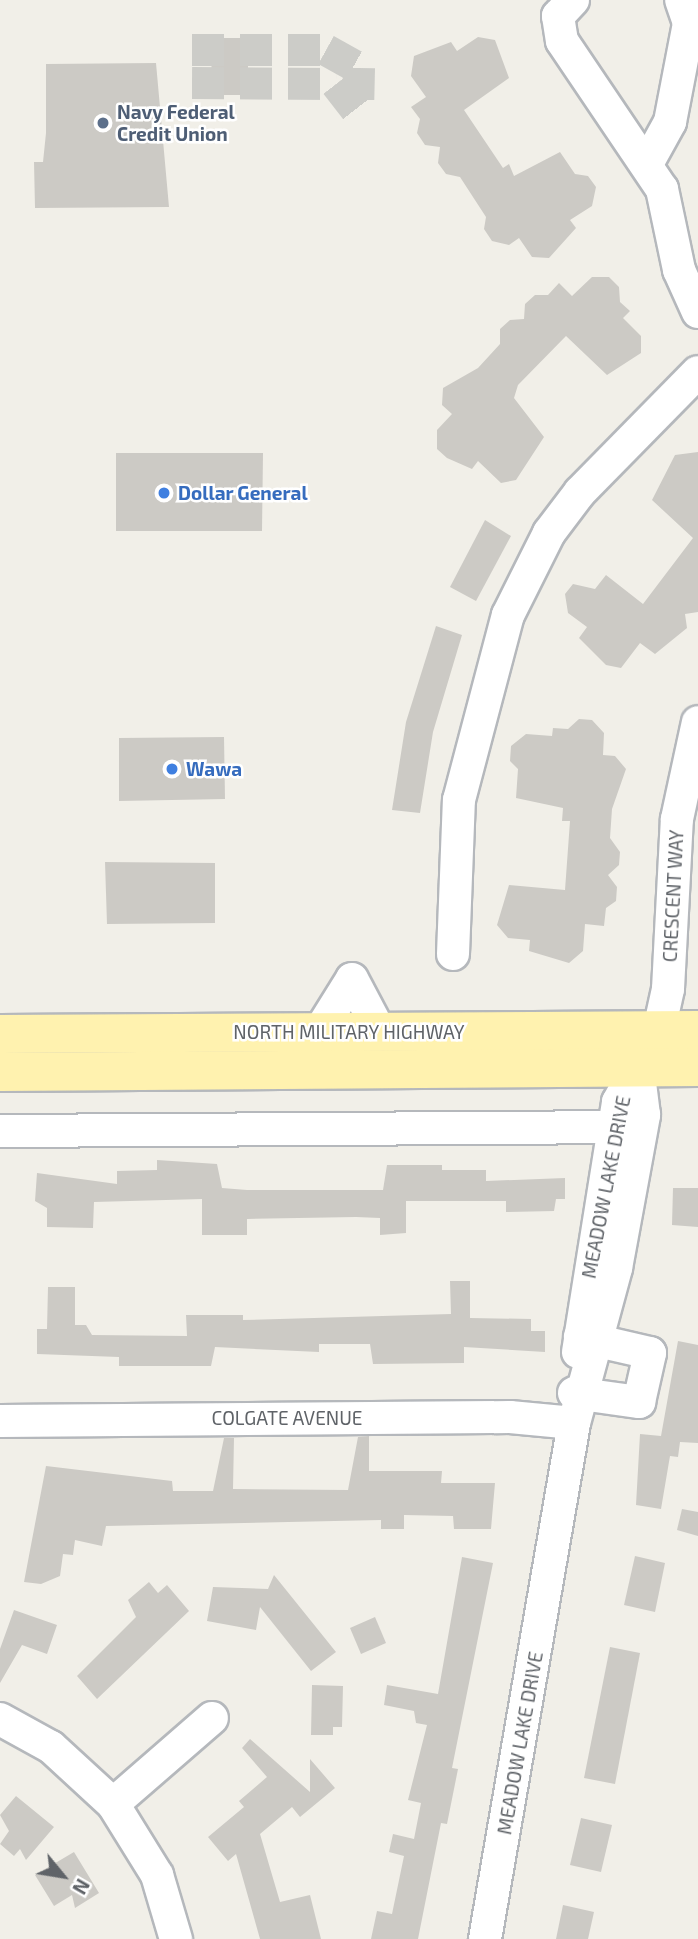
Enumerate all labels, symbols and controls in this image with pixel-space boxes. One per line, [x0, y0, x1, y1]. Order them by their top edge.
place label: Navy Federal Credit Union [117, 101, 235, 145]
marker: Navy Federal Credit Union [95, 115, 111, 131]
place label: Dollar General [178, 482, 308, 504]
marker: Dollar General [156, 485, 172, 501]
place label: Wawa [186, 758, 242, 780]
marker: Wawa [164, 761, 180, 777]
street label: CRESCENT WAY [658, 829, 688, 963]
street label: NORTH MILITARY HIGHWAY [233, 1021, 465, 1043]
street label: MEADOW LAKE DRIVE [577, 1094, 635, 1280]
street label: COLGATE AVENUE [211, 1407, 363, 1429]
street label: MEADOW LAKE DRIVE [493, 1650, 547, 1836]
north arrow [28, 1841, 98, 1911]
text: N [68, 1875, 95, 1898]

